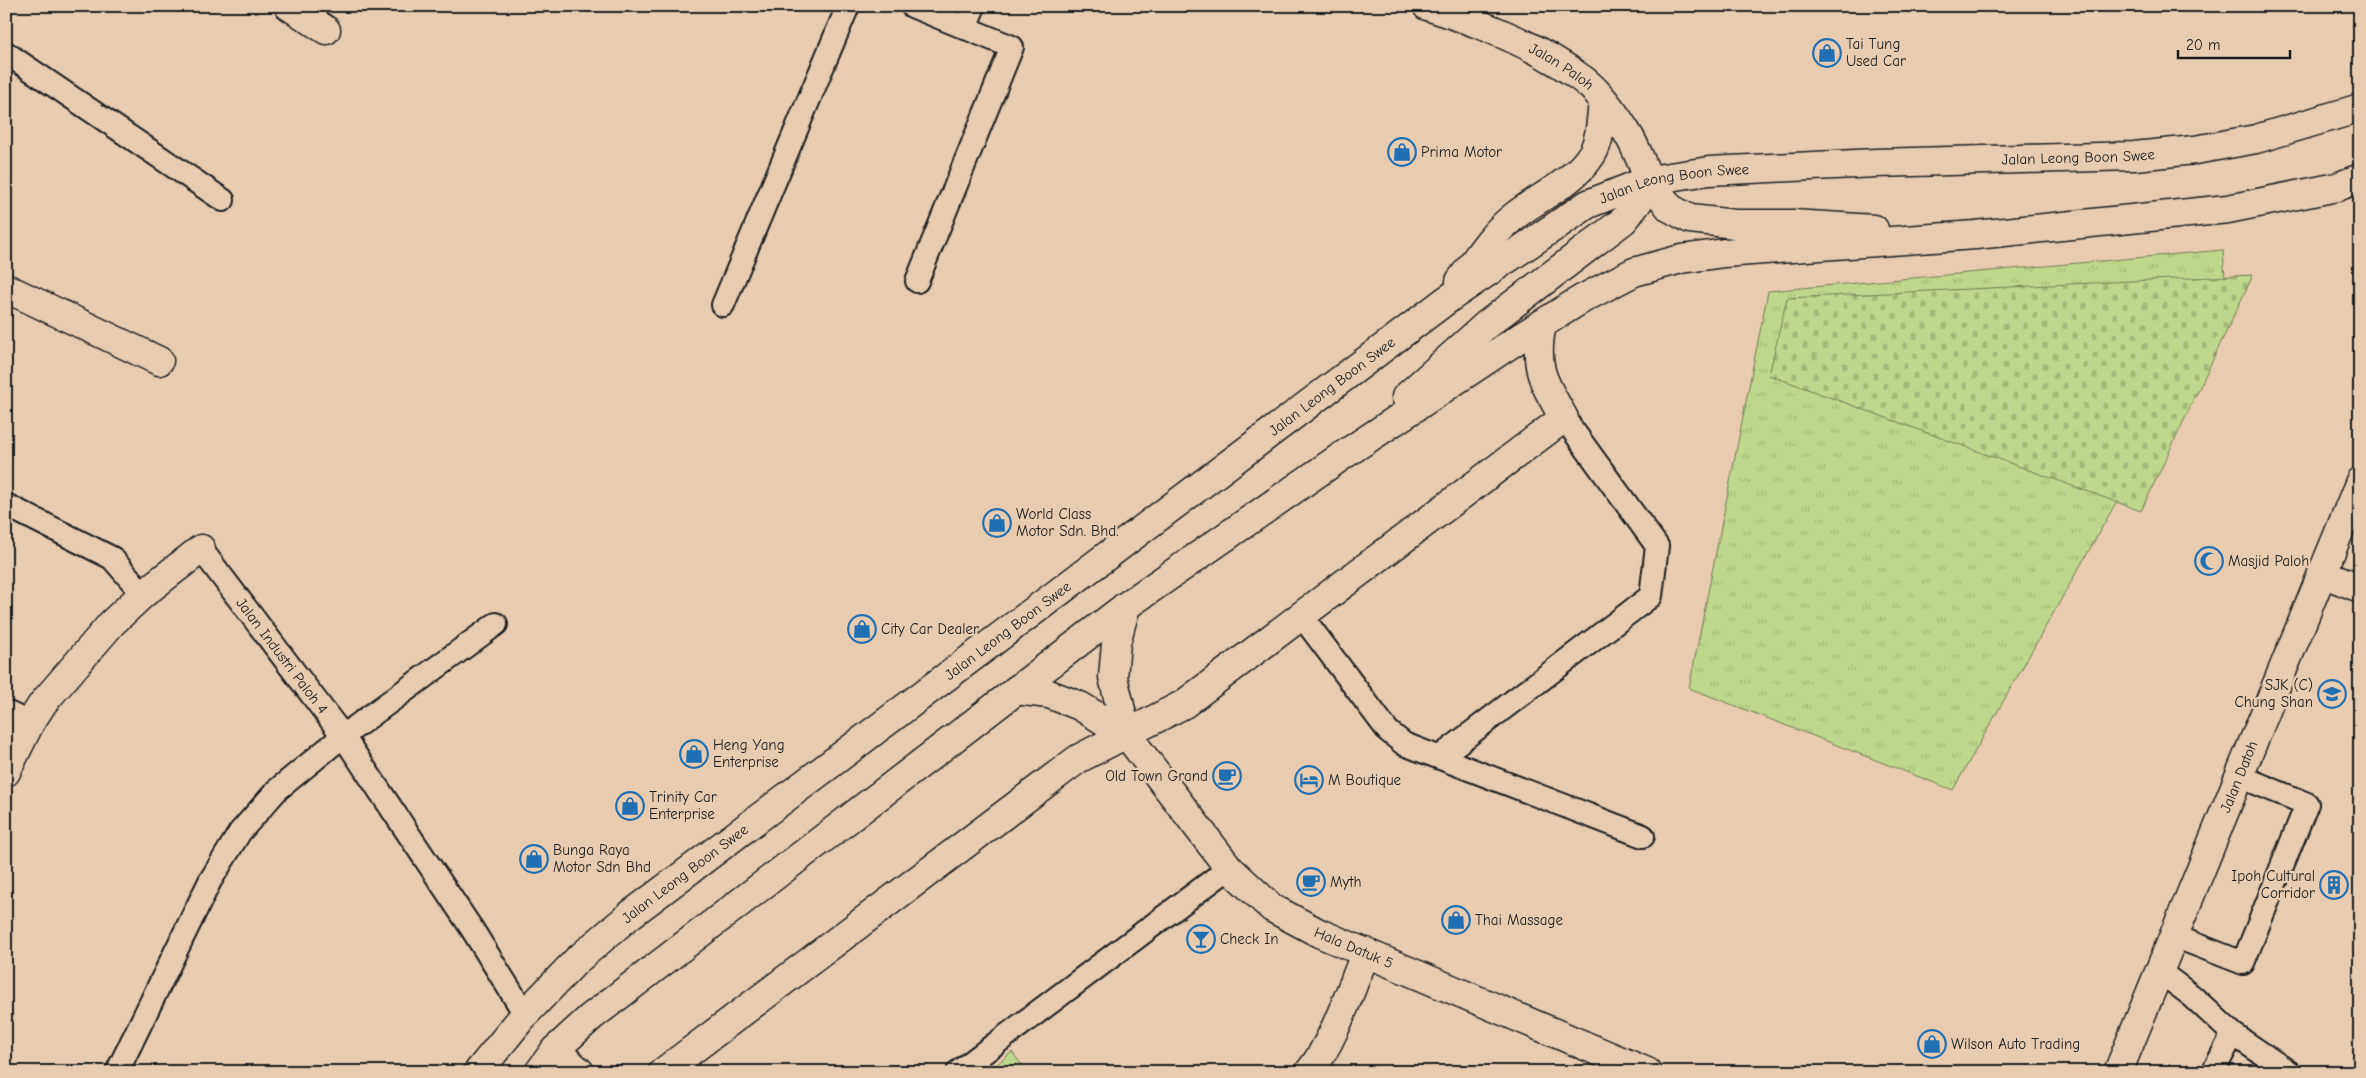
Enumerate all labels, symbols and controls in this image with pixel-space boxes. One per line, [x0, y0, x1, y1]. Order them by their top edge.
scale bar [2178, 28, 2291, 60]
place label: Tai Tung Used Car [1846, 35, 1906, 70]
text: 20 m [2186, 36, 2220, 54]
shop icon: Tai Tung Used Car [1812, 38, 1842, 68]
street label: Jalan Paloh [1526, 39, 1598, 94]
shop icon: Prima Motor [1387, 137, 1417, 167]
place label: Prima Motor [1421, 143, 1502, 161]
street label: Jalan Leong Boon Swee [2001, 145, 2156, 169]
street label: Jalan Leong Boon Swee [1597, 160, 1750, 208]
street label: Jalan Leong Boon Swee [1265, 333, 1399, 440]
place label: World Class Motor Sdn. Bhd. [1016, 505, 1119, 540]
shop icon: World Class Motor Sdn. Bhd. [982, 508, 1012, 538]
mosque icon: Masjid Paloh [2194, 546, 2224, 576]
place label: Masjid Paloh [2228, 552, 2309, 570]
street label: Jalan Leong Boon Swee [941, 577, 1075, 684]
street label: Jalan Industri Paloh 4 [232, 594, 332, 717]
shop icon: City Car Dealer [847, 614, 877, 644]
place label: City Car Dealer [881, 620, 979, 638]
place label: SJK (C) Chung Shan [2234, 676, 2313, 711]
school or university icon: SJK (C) Chung Shan [2317, 679, 2347, 709]
place label: Heng Yang Enterprise [713, 736, 785, 771]
street label: Jalan Datoh [2216, 738, 2262, 815]
shop icon: Heng Yang Enterprise [679, 739, 709, 769]
cafe icon: Old Town Grand [1212, 761, 1242, 791]
hotel icon: M Boutique [1294, 765, 1324, 795]
place label: Old Town Grand [1105, 767, 1208, 785]
place label: M Boutique [1328, 771, 1402, 789]
place label: Trinity Car Enterprise [649, 788, 717, 823]
shop icon: Trinity Car Enterprise [615, 791, 645, 821]
street label: Jalan Leong Boon Swee [618, 820, 752, 927]
place label: Bunga Raya Motor Sdn Bhd [553, 841, 651, 876]
shop icon: Bunga Raya Motor Sdn Bhd [519, 844, 549, 874]
cafe icon: Myth [1296, 867, 1326, 897]
place label: Ipoh Cultural Corridor [2231, 867, 2315, 902]
building icon: Ipoh Cultural Corridor [2319, 870, 2349, 900]
place label: Myth [1330, 873, 1362, 891]
shop icon: Thai Massage [1441, 905, 1471, 935]
place label: Thai Massage [1475, 911, 1563, 929]
street label: Hala Datuk 5 [1311, 923, 1396, 972]
bar icon: Check In [1186, 924, 1216, 954]
place label: Check In [1220, 930, 1278, 948]
shop icon: Wilson Auto Trading [1917, 1029, 1947, 1059]
place label: Wilson Auto Trading [1951, 1035, 2080, 1053]

